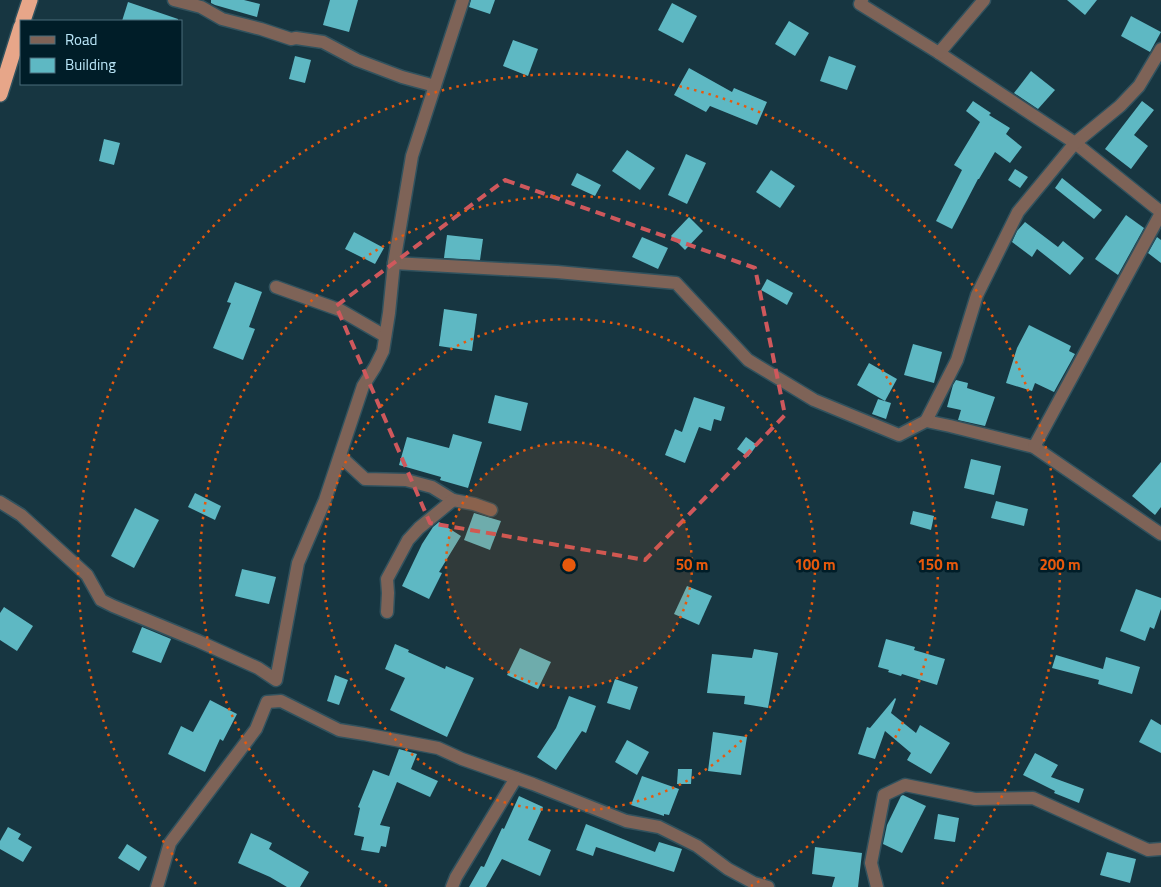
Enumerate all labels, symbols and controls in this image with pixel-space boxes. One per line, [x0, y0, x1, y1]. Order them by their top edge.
legend [20, 20, 182, 85]
text: Road [65, 28, 97, 51]
text: Building [65, 53, 116, 76]
text: 50 m [676, 553, 708, 576]
text: 100 m [794, 553, 836, 576]
text: 150 m [917, 553, 959, 576]
text: 200 m [1039, 553, 1081, 576]
centre of rings [560, 556, 578, 574]

